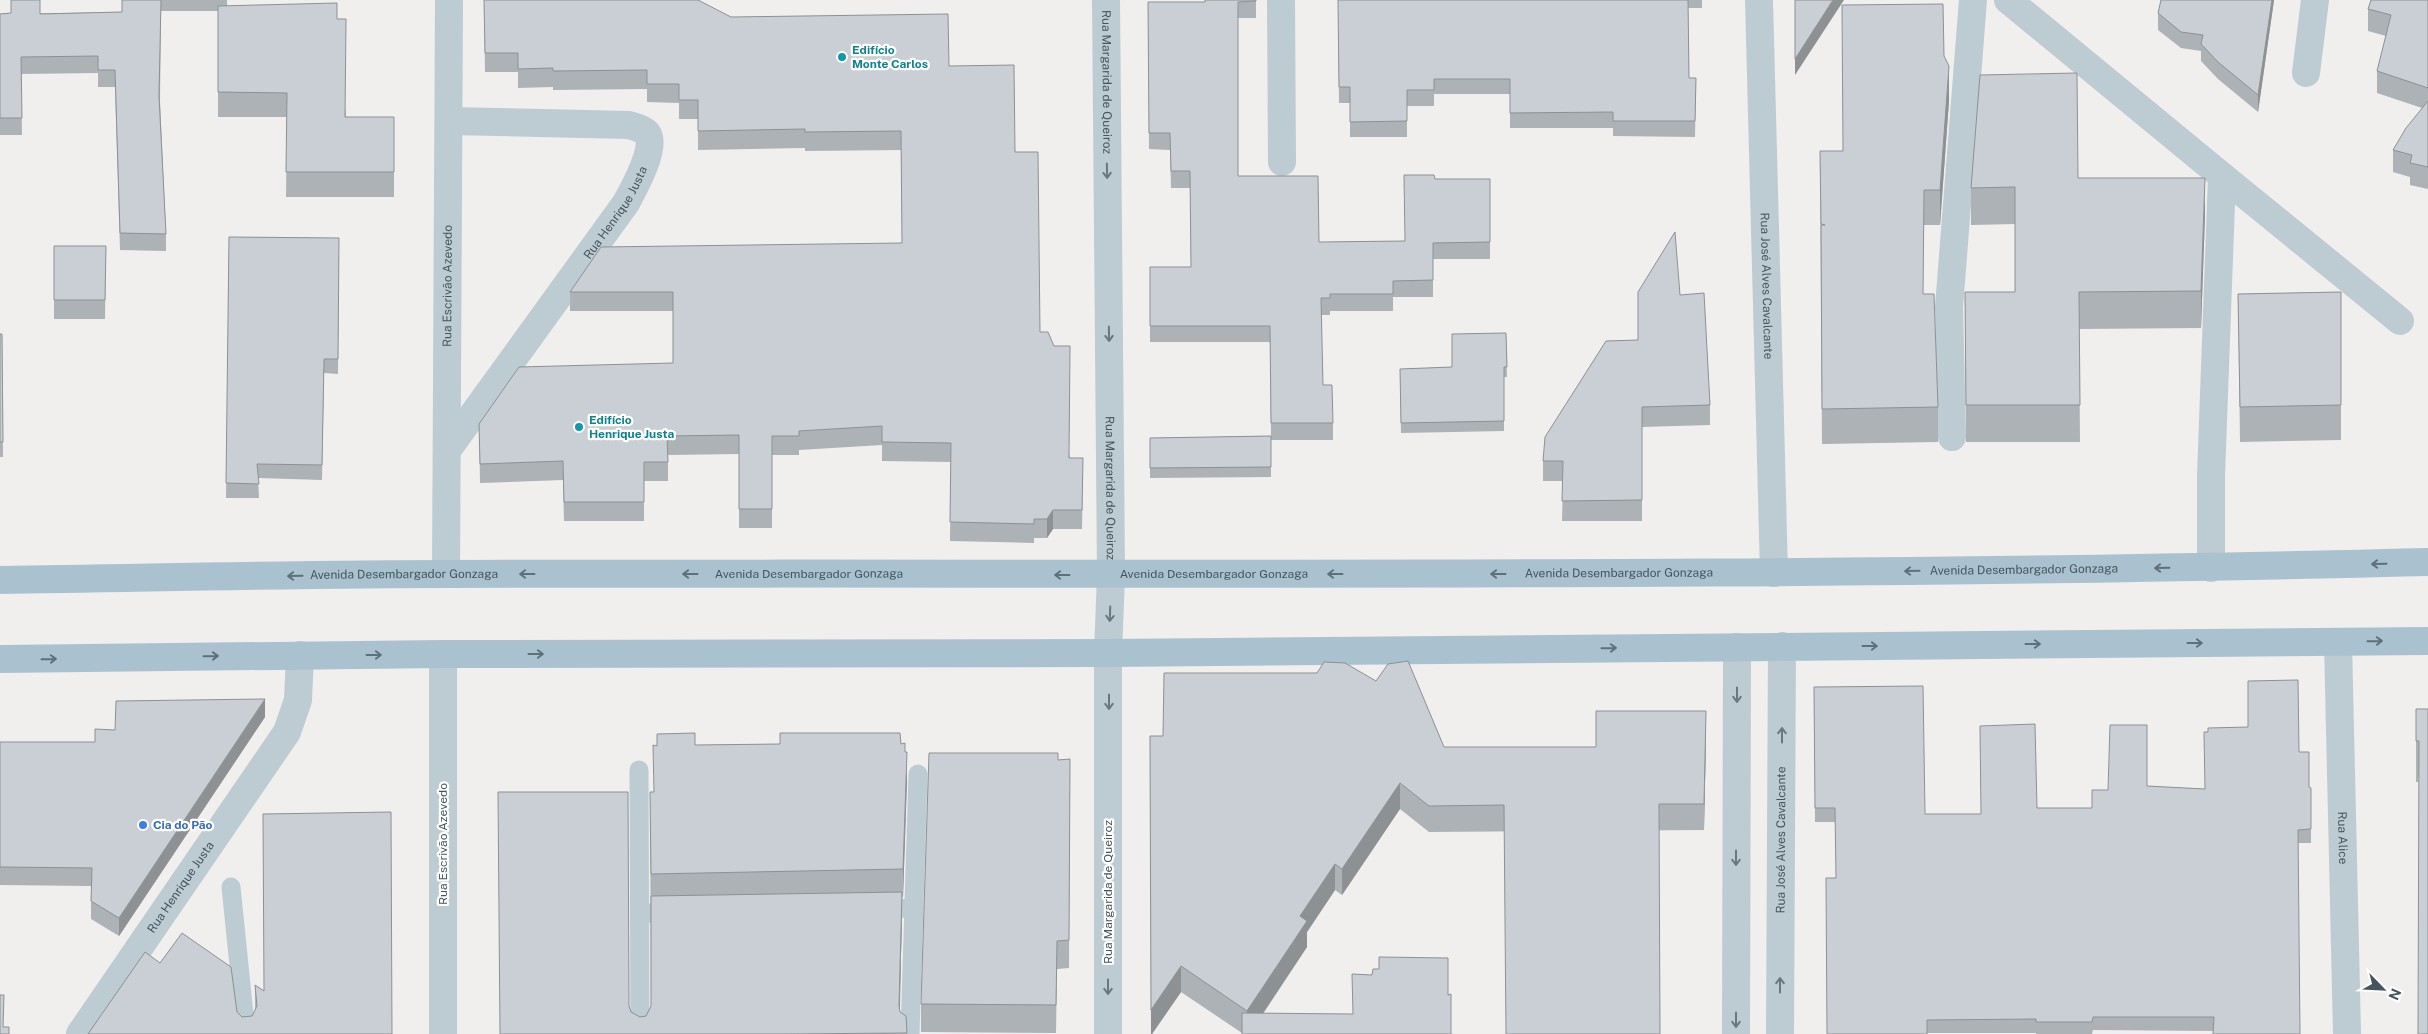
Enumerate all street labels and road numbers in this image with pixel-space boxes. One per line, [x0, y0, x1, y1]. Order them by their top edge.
street label: Rua Margarida de Queiroz [1099, 10, 1114, 154]
street label: Rua Henrique Justa [581, 164, 650, 262]
street label: Rua José Alves Cavalcante [1758, 212, 1775, 360]
street label: Rua Escrivão Azevedo [440, 225, 455, 347]
street label: Rua Margarida de Queiroz [1103, 416, 1118, 560]
street label: Avenida Desembargador Gonzaga [1930, 561, 2118, 578]
street label: Avenida Desembargador Gonzaga [1525, 566, 1713, 580]
street label: Avenida Desembargador Gonzaga [310, 567, 498, 582]
street label: Avenida Desembargador Gonzaga [715, 567, 903, 581]
street label: Avenida Desembargador Gonzaga [1120, 567, 1308, 581]
street label: Rua José Alves Cavalcante [1774, 766, 1788, 914]
street label: Rua Escrivão Azevedo [436, 783, 450, 905]
street label: Rua Alice [2335, 811, 2350, 865]
street label: Rua Margarida de Queiroz [1101, 820, 1115, 964]
street label: Rua Henrique Justa [144, 839, 217, 936]

